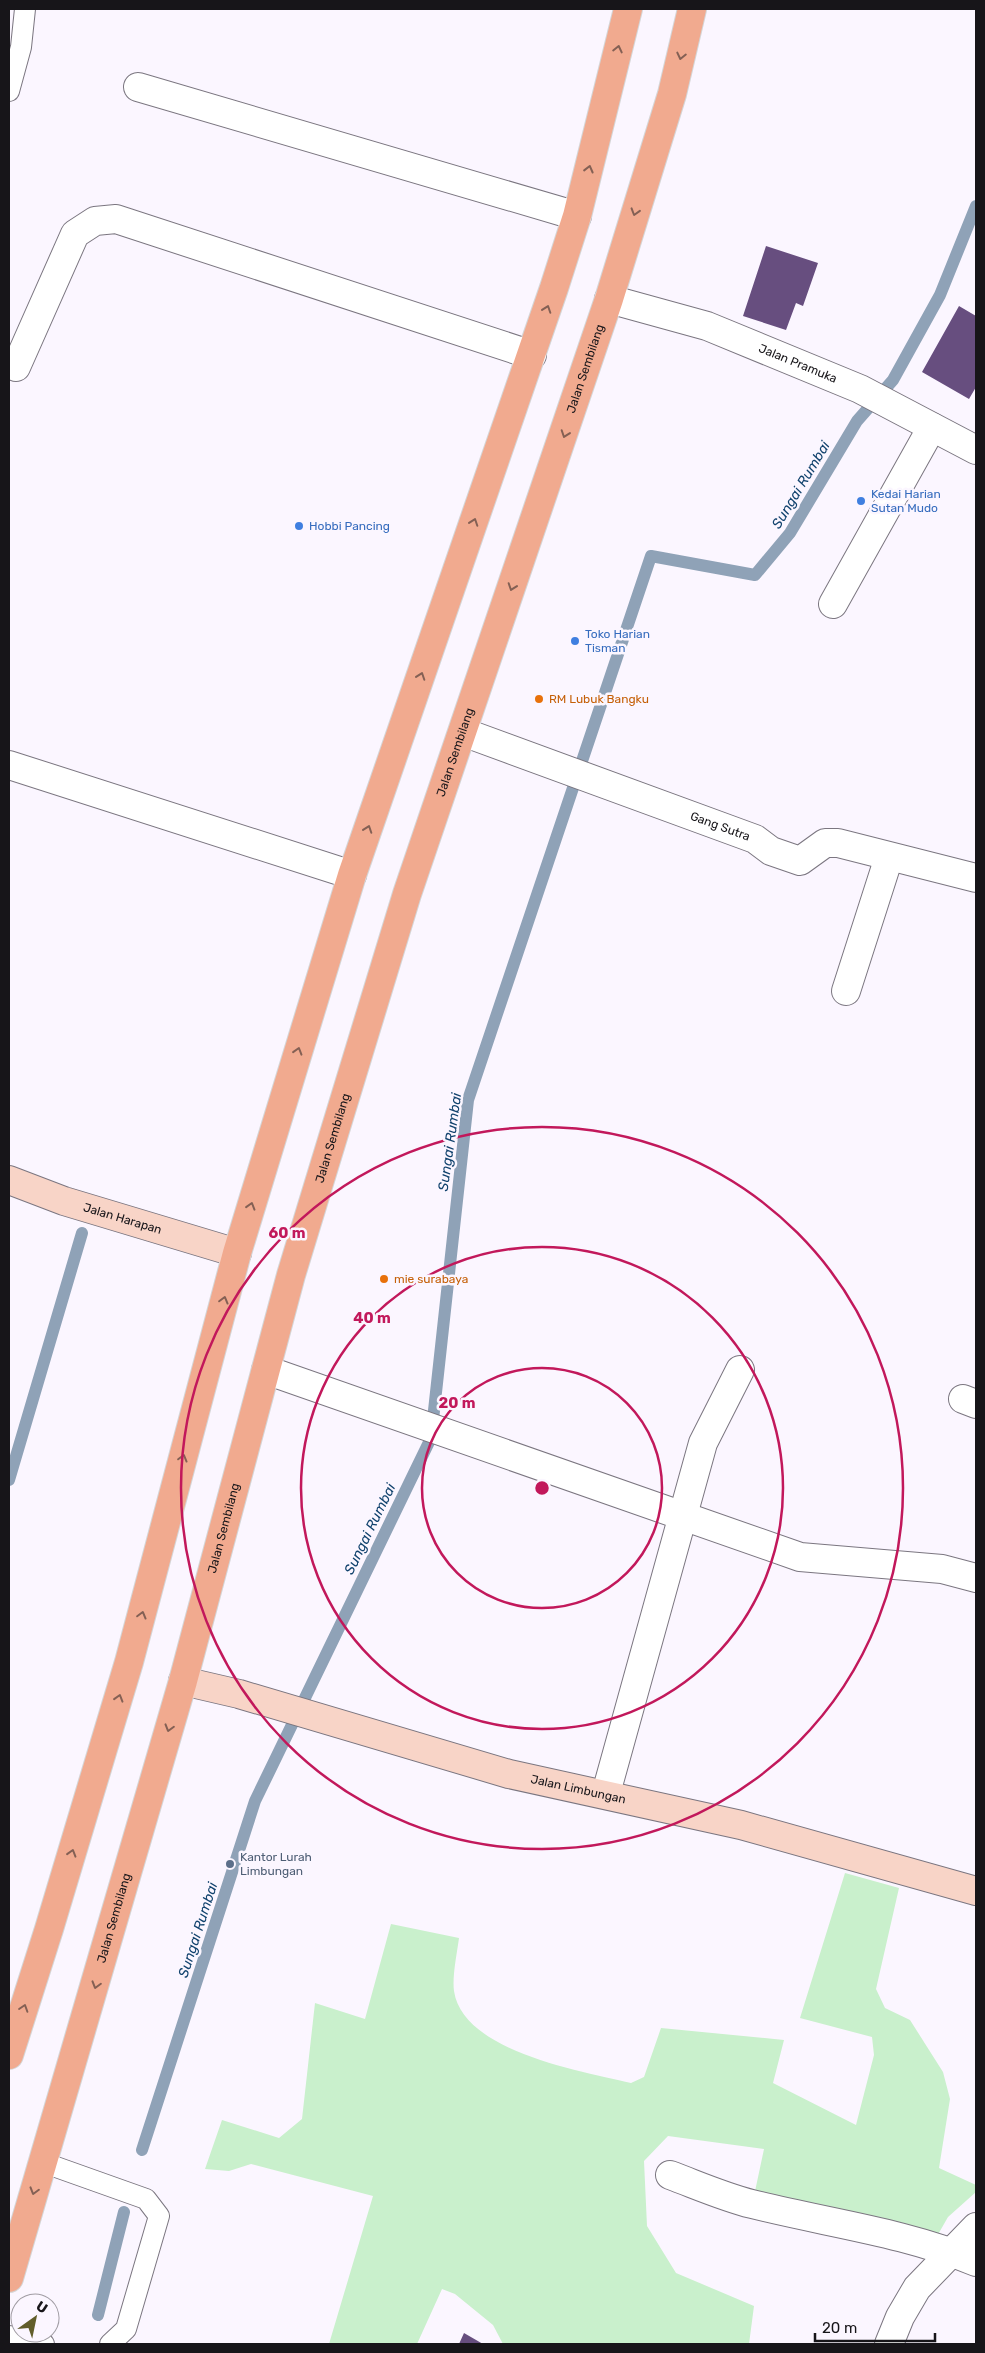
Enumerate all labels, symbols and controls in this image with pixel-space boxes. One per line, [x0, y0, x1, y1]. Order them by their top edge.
one-way arrow [612, 44, 623, 53]
one-way arrow [676, 52, 687, 61]
one-way arrow [583, 166, 593, 174]
one-way arrow [631, 208, 641, 216]
one-way arrow [542, 305, 552, 314]
street label: Jalan Sembilang [564, 322, 607, 415]
street label: Jalan Pramuka [757, 341, 839, 386]
one-way arrow [561, 429, 571, 438]
water label: Sungai Rumbai [768, 438, 834, 532]
place label: Kedai Harian Sutan Mudo [871, 487, 941, 515]
marker: Kedai Harian Sutan Mudo [855, 495, 867, 507]
one-way arrow [468, 518, 478, 527]
place label: Hobbi Pancing [309, 519, 390, 533]
marker: Hobbi Pancing [293, 520, 305, 532]
one-way arrow [508, 583, 518, 591]
place label: Toko Harian Tisman [585, 627, 650, 655]
marker: Toko Harian Tisman [569, 635, 581, 647]
one-way arrow [415, 672, 425, 680]
place label: RM Lubuk Bangku [549, 692, 649, 706]
marker: RM Lubuk Bangku [533, 693, 545, 705]
street label: Jalan Sembilang [434, 706, 477, 798]
street label: Gang Sutra [688, 809, 752, 844]
one-way arrow [362, 825, 372, 834]
one-way arrow [293, 1047, 303, 1056]
water label: Sungai Rumbai [435, 1091, 465, 1192]
street label: Jalan Sembilang [312, 1092, 353, 1185]
street label: Jalan Harapan [82, 1200, 163, 1237]
one-way arrow [246, 1203, 256, 1211]
text: 60 m [269, 1224, 305, 1242]
place label: mie surabaya [394, 1272, 468, 1286]
marker: mie surabaya [378, 1273, 390, 1285]
one-way arrow [219, 1297, 229, 1305]
text: 40 m [353, 1309, 391, 1327]
text: 20 m [439, 1394, 475, 1412]
one-way arrow [177, 1453, 188, 1462]
centre of rings [533, 1479, 551, 1497]
water label: Sungai Rumbai [341, 1480, 400, 1577]
street label: Jalan Sembilang [205, 1481, 242, 1575]
one-way arrow [136, 1611, 146, 1619]
one-way arrow [113, 1694, 123, 1702]
one-way arrow [165, 1723, 175, 1731]
street label: Jalan Limbungan [529, 1772, 627, 1806]
one-way arrow [66, 1850, 76, 1858]
place label: Kantor Lurah Limbungan [240, 1850, 312, 1878]
marker: Kantor Lurah Limbungan [224, 1858, 236, 1870]
street label: Jalan Sembilang [94, 1871, 134, 1965]
water label: Sungai Rumbai [175, 1880, 222, 1980]
one-way arrow [91, 1980, 101, 1988]
one-way arrow [18, 2005, 28, 2013]
one-way arrow [29, 2186, 40, 2195]
north arrow [10, 2293, 60, 2343]
text: U [33, 2298, 51, 2317]
scale bar [815, 2310, 935, 2342]
text: 20 m [822, 2319, 857, 2337]

